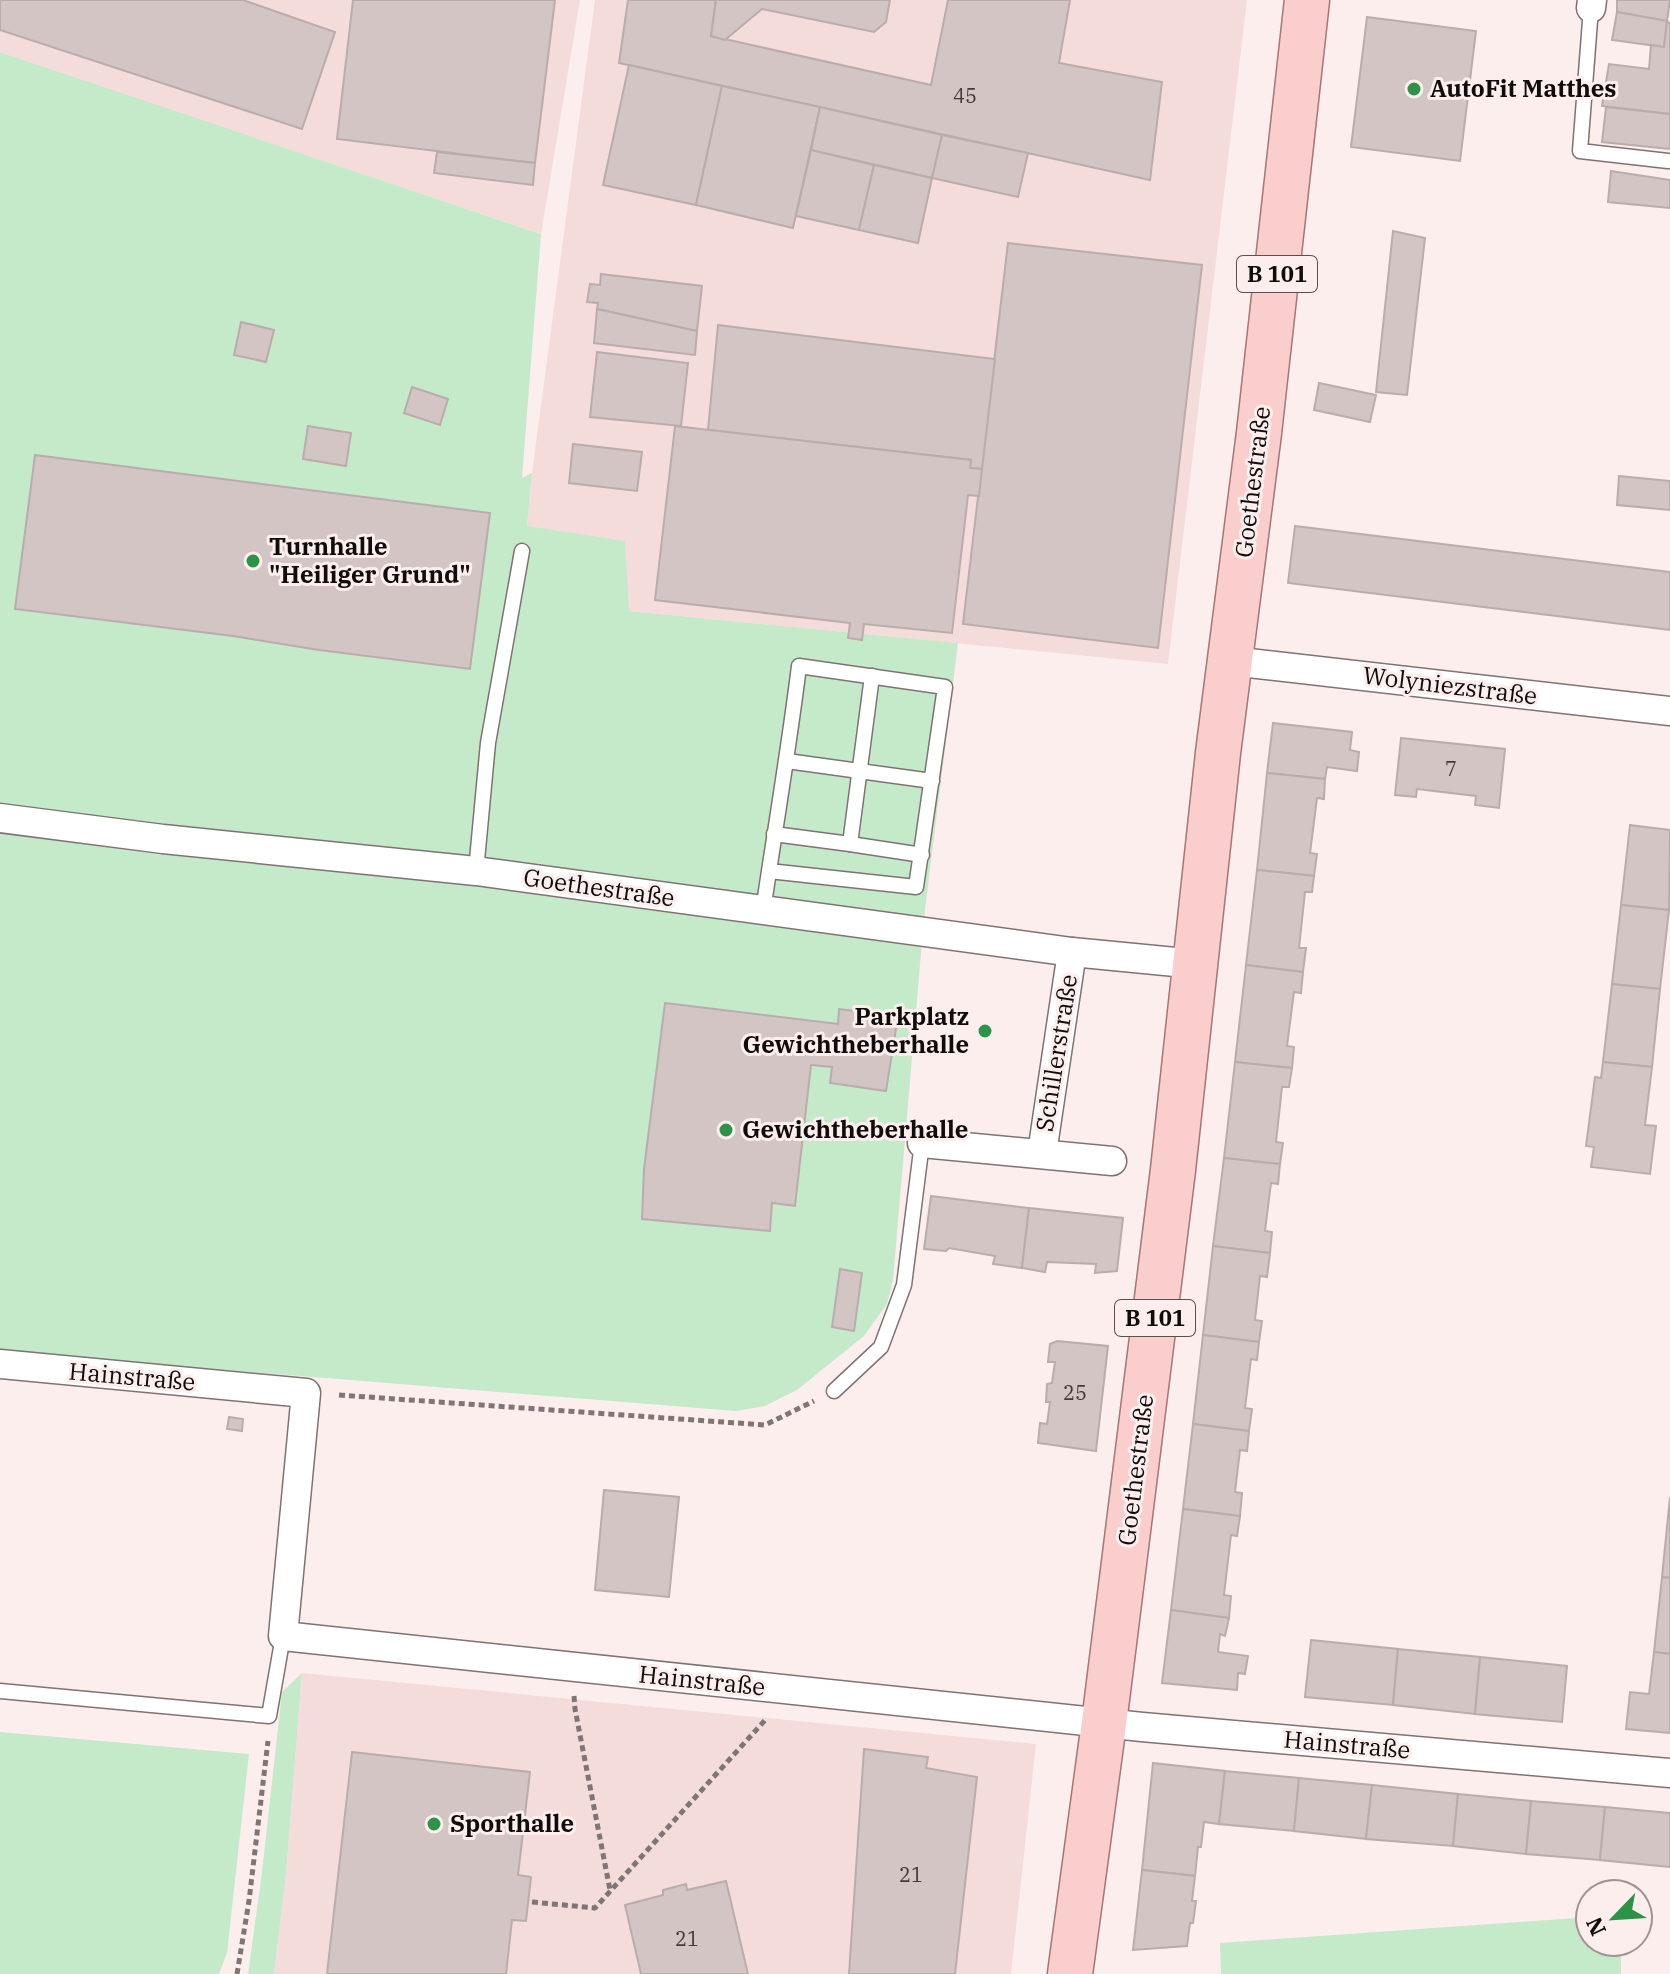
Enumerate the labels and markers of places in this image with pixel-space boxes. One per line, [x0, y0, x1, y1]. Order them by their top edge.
place label: AutoFit Matthes [1430, 72, 1617, 104]
marker: AutoFit Matthes [1405, 80, 1423, 98]
place label: Turnhalle "Heiliger Grund" [269, 530, 471, 590]
marker: Turnhalle "Heiliger Grund" [244, 552, 262, 570]
place label: Parkplatz Gewichtheberhalle [743, 1000, 969, 1060]
marker: Parkplatz Gewichtheberhalle [976, 1022, 994, 1040]
place label: Gewichtheberhalle [742, 1113, 968, 1145]
marker: Gewichtheberhalle [717, 1121, 735, 1139]
place label: Sporthalle [450, 1807, 574, 1839]
marker: Sporthalle [425, 1815, 443, 1833]

